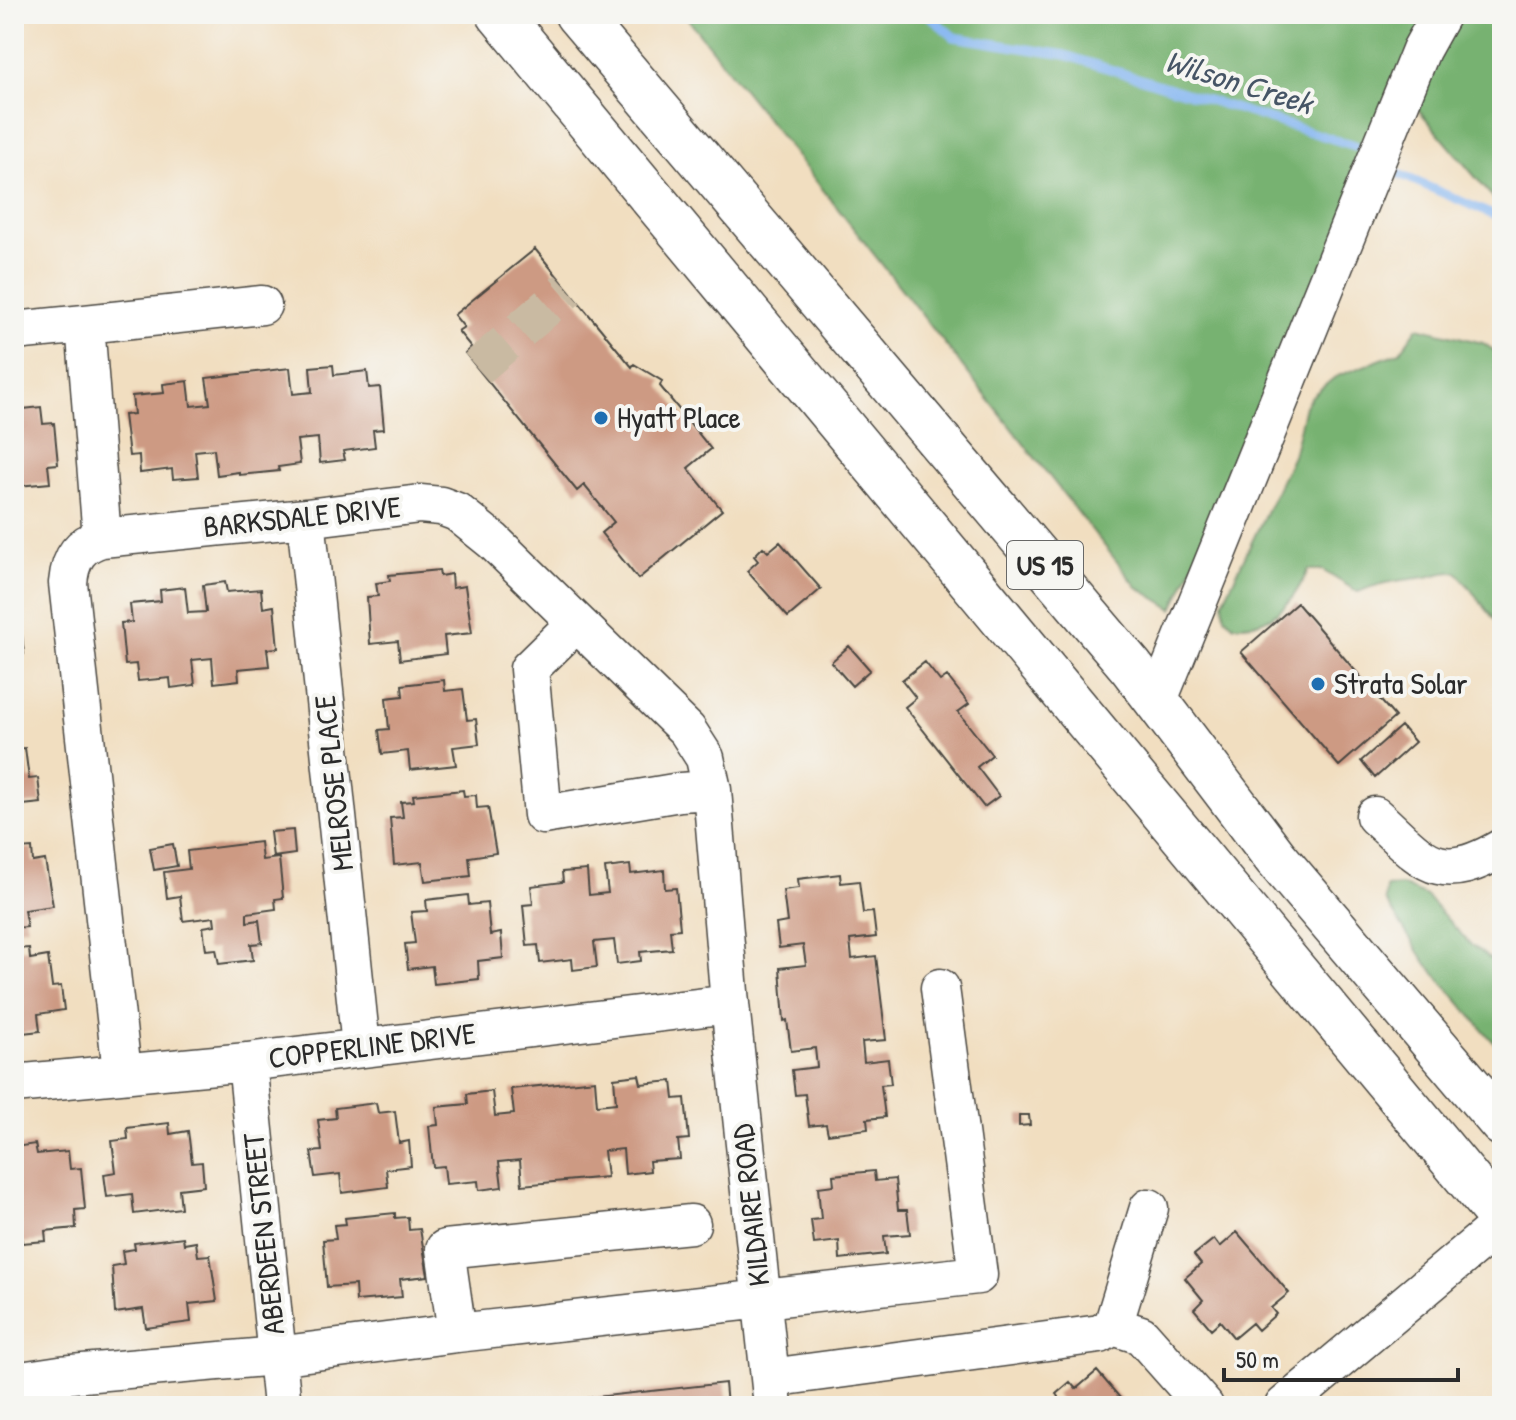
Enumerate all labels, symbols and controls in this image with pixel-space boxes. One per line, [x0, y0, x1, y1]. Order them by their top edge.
water label: Wilson Creek [1161, 39, 1320, 125]
place label: Hyatt Place [617, 397, 741, 437]
marker: Hyatt Place [592, 409, 610, 427]
street label: BARKSDALE DRIVE [201, 486, 403, 546]
road number: US 15 [1007, 541, 1083, 589]
place label: Strata Solar [1334, 663, 1468, 703]
marker: Strata Solar [1309, 675, 1327, 693]
street label: MELROSE PLACE [304, 693, 362, 873]
street label: COPPERLINE DRIVE [266, 1012, 478, 1078]
street label: KILDAIRE ROAD [722, 1121, 778, 1288]
street label: ABERDEEN STREET [232, 1130, 293, 1337]
scale bar [1224, 1332, 1458, 1382]
text: 50 m [1236, 1343, 1279, 1375]

